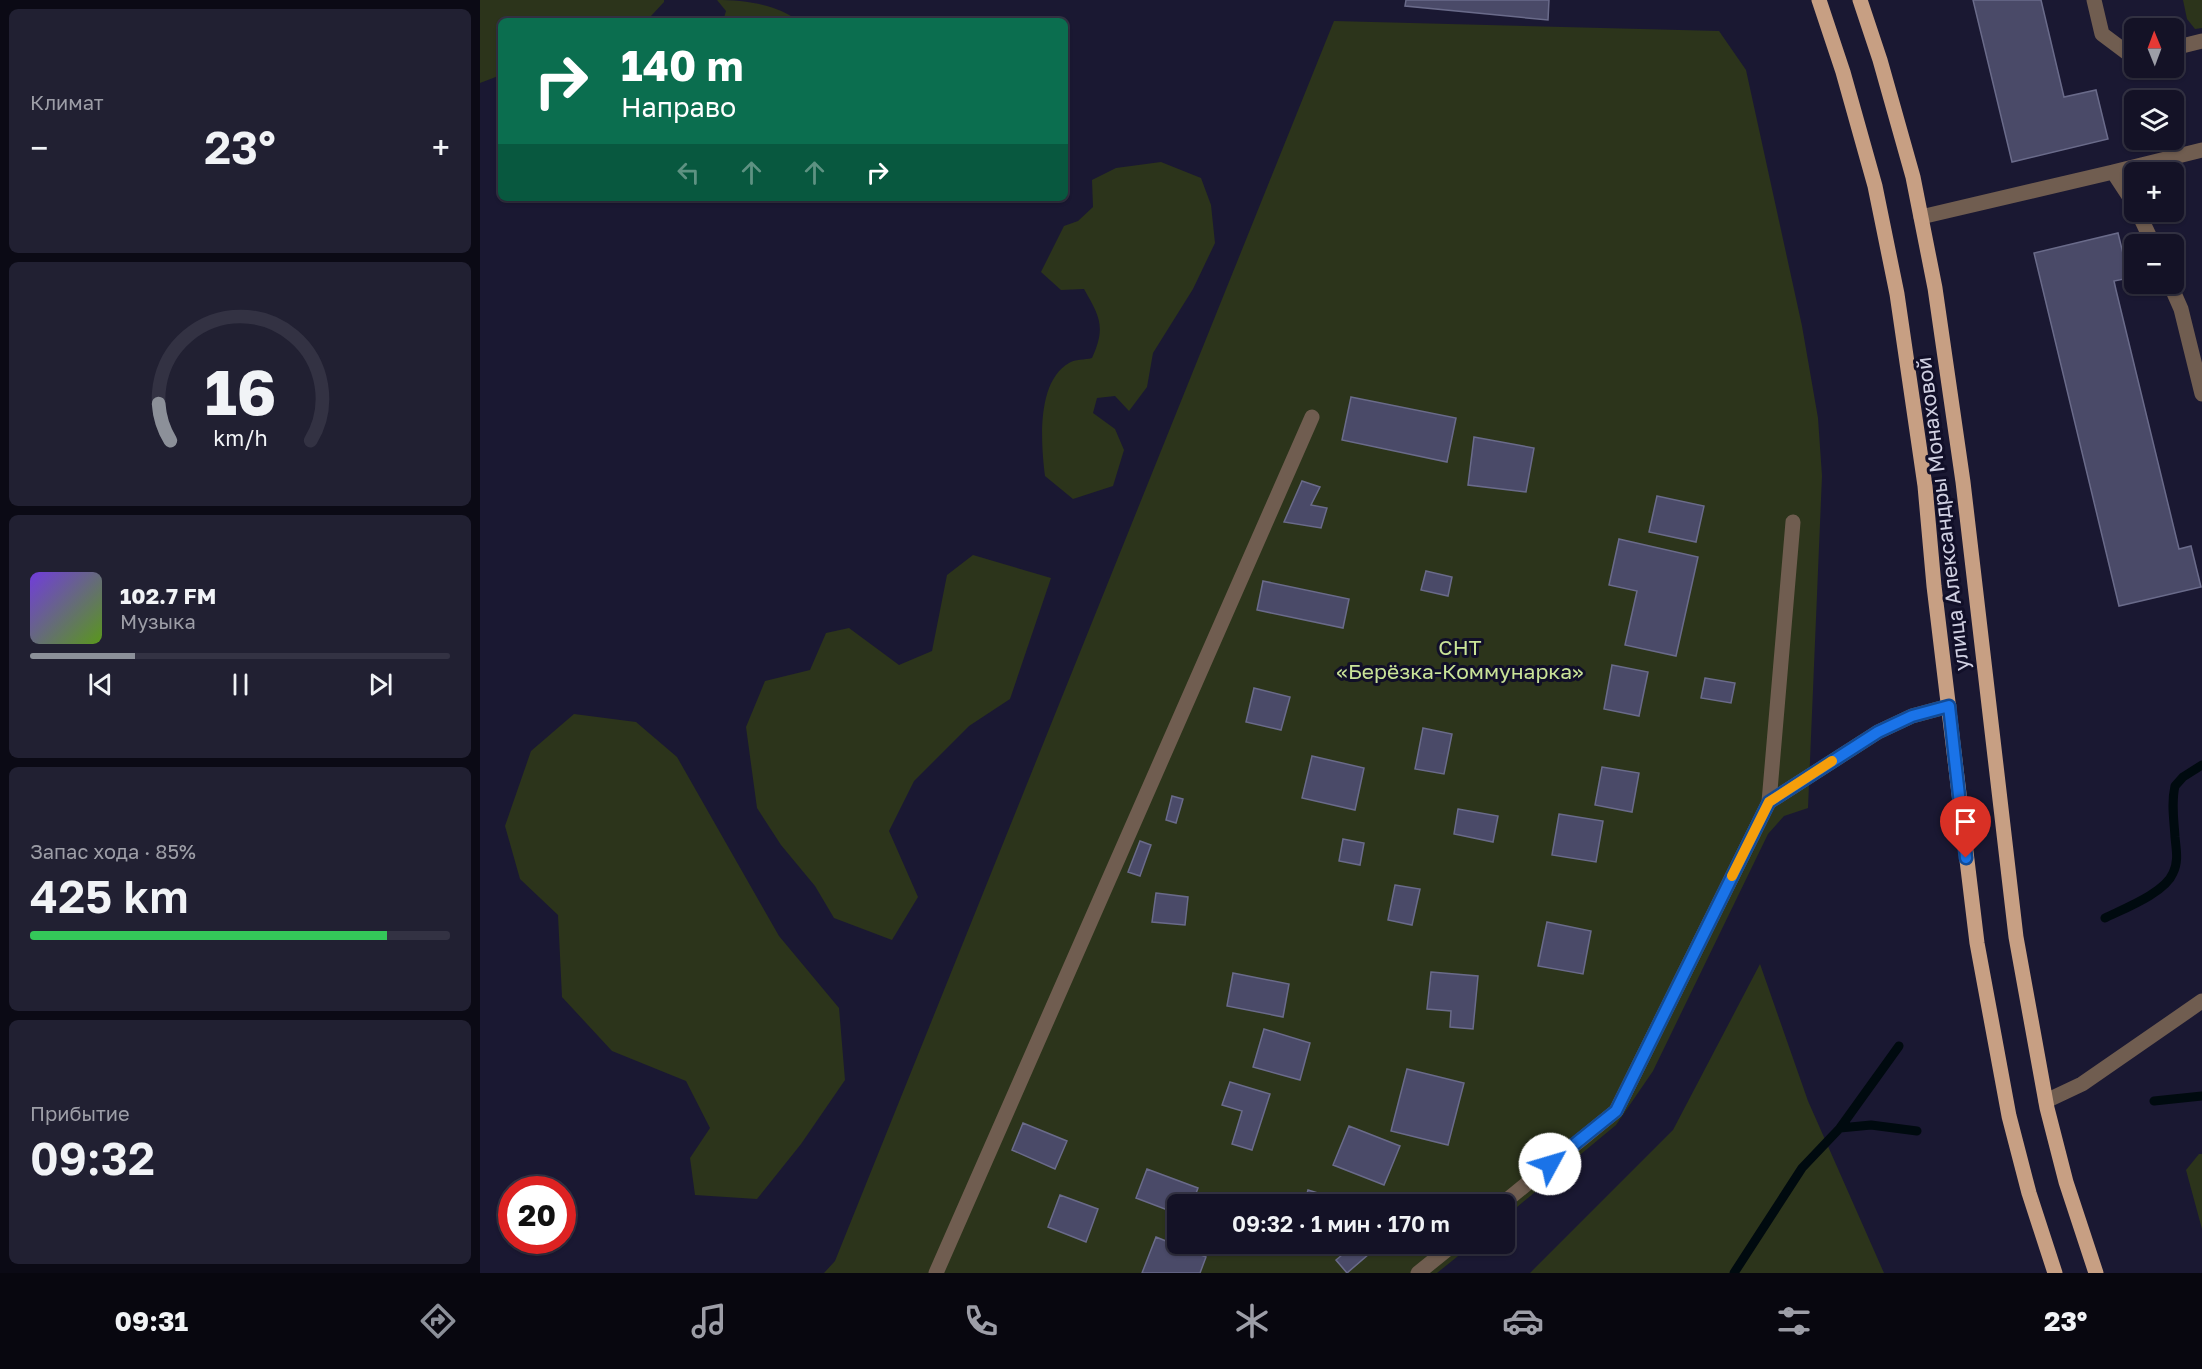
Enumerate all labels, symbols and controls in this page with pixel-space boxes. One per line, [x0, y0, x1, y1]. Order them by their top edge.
north arrow [2124, 18, 2184, 78]
map controls [2124, 18, 2184, 294]
text: 140 m [621, 40, 743, 90]
icon: right [522, 42, 600, 120]
text: Климат [30, 90, 104, 114]
button: layers [2124, 90, 2184, 150]
text: Направо [621, 91, 736, 123]
text: 23° [204, 120, 276, 174]
text: − [30, 128, 48, 167]
text: + [432, 128, 450, 167]
icon: left [672, 156, 705, 189]
icon: ahead [735, 156, 768, 189]
icon: ahead [798, 156, 831, 189]
icon: right [861, 156, 894, 189]
button: + [2124, 162, 2184, 222]
button: − [2124, 234, 2184, 294]
text: 16 [204, 354, 276, 429]
street label: улица Александры Монаховой [1910, 356, 1974, 673]
text: km/h [213, 425, 267, 451]
text: 102.7 FM [120, 582, 216, 609]
text: Музыка [120, 609, 196, 633]
park label: СНТ «Берёзка-Коммунарка» [1336, 634, 1584, 684]
icon: previous [84, 668, 117, 701]
icon: pause [224, 668, 257, 701]
icon: next [364, 668, 397, 701]
pin [1940, 796, 1991, 858]
icon: arrive [1949, 805, 1982, 838]
text: Запас хода · 85% [30, 839, 196, 863]
text: 425 km [30, 869, 189, 923]
text: Прибытие [30, 1101, 130, 1125]
text: 09:32 [30, 1131, 155, 1185]
position arrow [1518, 1132, 1582, 1196]
speed limit sign: 20 [498, 1176, 576, 1254]
text: 09:32 · 1 мин · 170 m [1232, 1210, 1450, 1237]
icon: directions [417, 1300, 459, 1342]
icon: music [688, 1300, 730, 1342]
icon: phone [960, 1300, 1002, 1342]
icon: climate [1231, 1300, 1273, 1342]
icon: car [1502, 1300, 1544, 1342]
icon: filters [1773, 1300, 1815, 1342]
text: 09:31 [115, 1305, 188, 1337]
text: 23° [2044, 1305, 2087, 1337]

